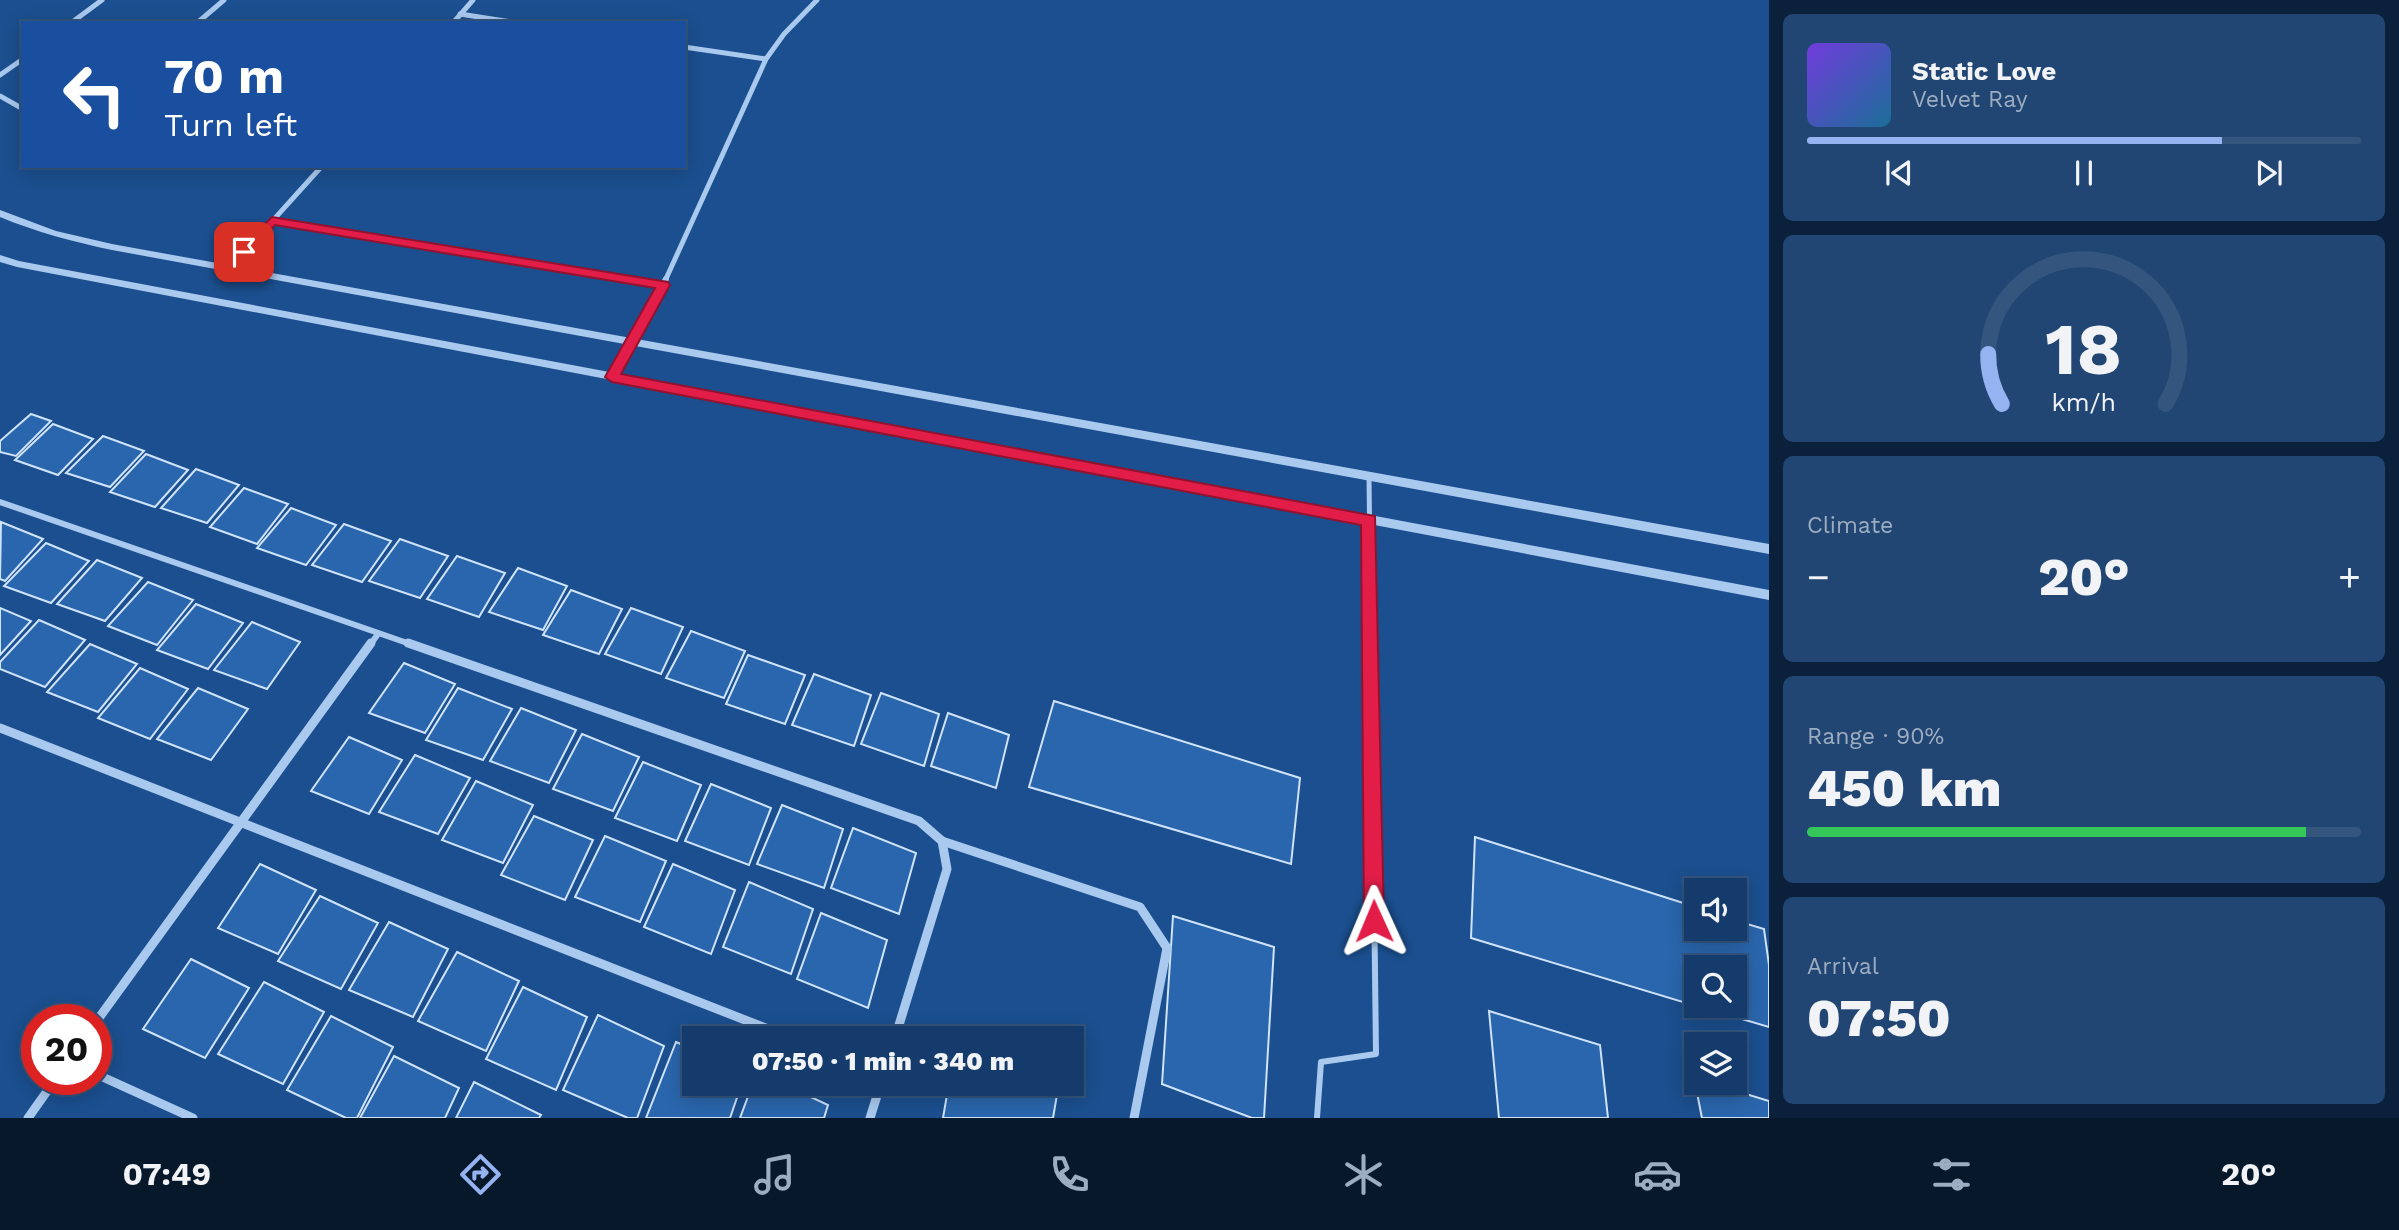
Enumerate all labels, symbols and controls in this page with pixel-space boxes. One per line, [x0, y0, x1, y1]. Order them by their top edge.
text: 70 m [164, 47, 284, 105]
icon: left [49, 49, 140, 140]
text: Static Love [1912, 56, 2056, 86]
text: Velvet Ray [1912, 86, 2028, 113]
text: Turn left [164, 106, 297, 144]
icon: previous [1880, 154, 1918, 192]
icon: pause [2065, 154, 2103, 192]
icon: next [2250, 154, 2288, 192]
pin [214, 222, 274, 282]
icon: arrive [225, 233, 263, 271]
text: 18 [2045, 307, 2123, 393]
text: km/h [2052, 388, 2116, 417]
text: Climate [1807, 512, 1893, 539]
text: 20° [2038, 547, 2130, 608]
text: − [1807, 555, 1830, 599]
text: + [2338, 555, 2361, 599]
text: Range · 90% [1807, 723, 1944, 750]
text: 450 km [1807, 758, 2001, 819]
map controls [1684, 878, 1747, 1095]
button: sound [1684, 878, 1747, 941]
position arrow [1337, 884, 1411, 958]
text: Arrival [1807, 953, 1879, 980]
button: search [1684, 955, 1747, 1018]
text: 07:50 [1807, 988, 1951, 1049]
speed limit sign: 20 [21, 1004, 112, 1095]
button: layers [1684, 1032, 1747, 1095]
text: 07:50 · 1 min · 340 m [752, 1046, 1014, 1076]
icon: directions [456, 1150, 505, 1199]
icon: music [750, 1150, 799, 1199]
icon: phone [1045, 1150, 1094, 1199]
icon: climate [1339, 1150, 1388, 1199]
icon: car [1633, 1150, 1682, 1199]
icon: filters [1927, 1150, 1976, 1199]
text: 07:49 [123, 1155, 211, 1193]
text: 20° [2221, 1155, 2276, 1193]

